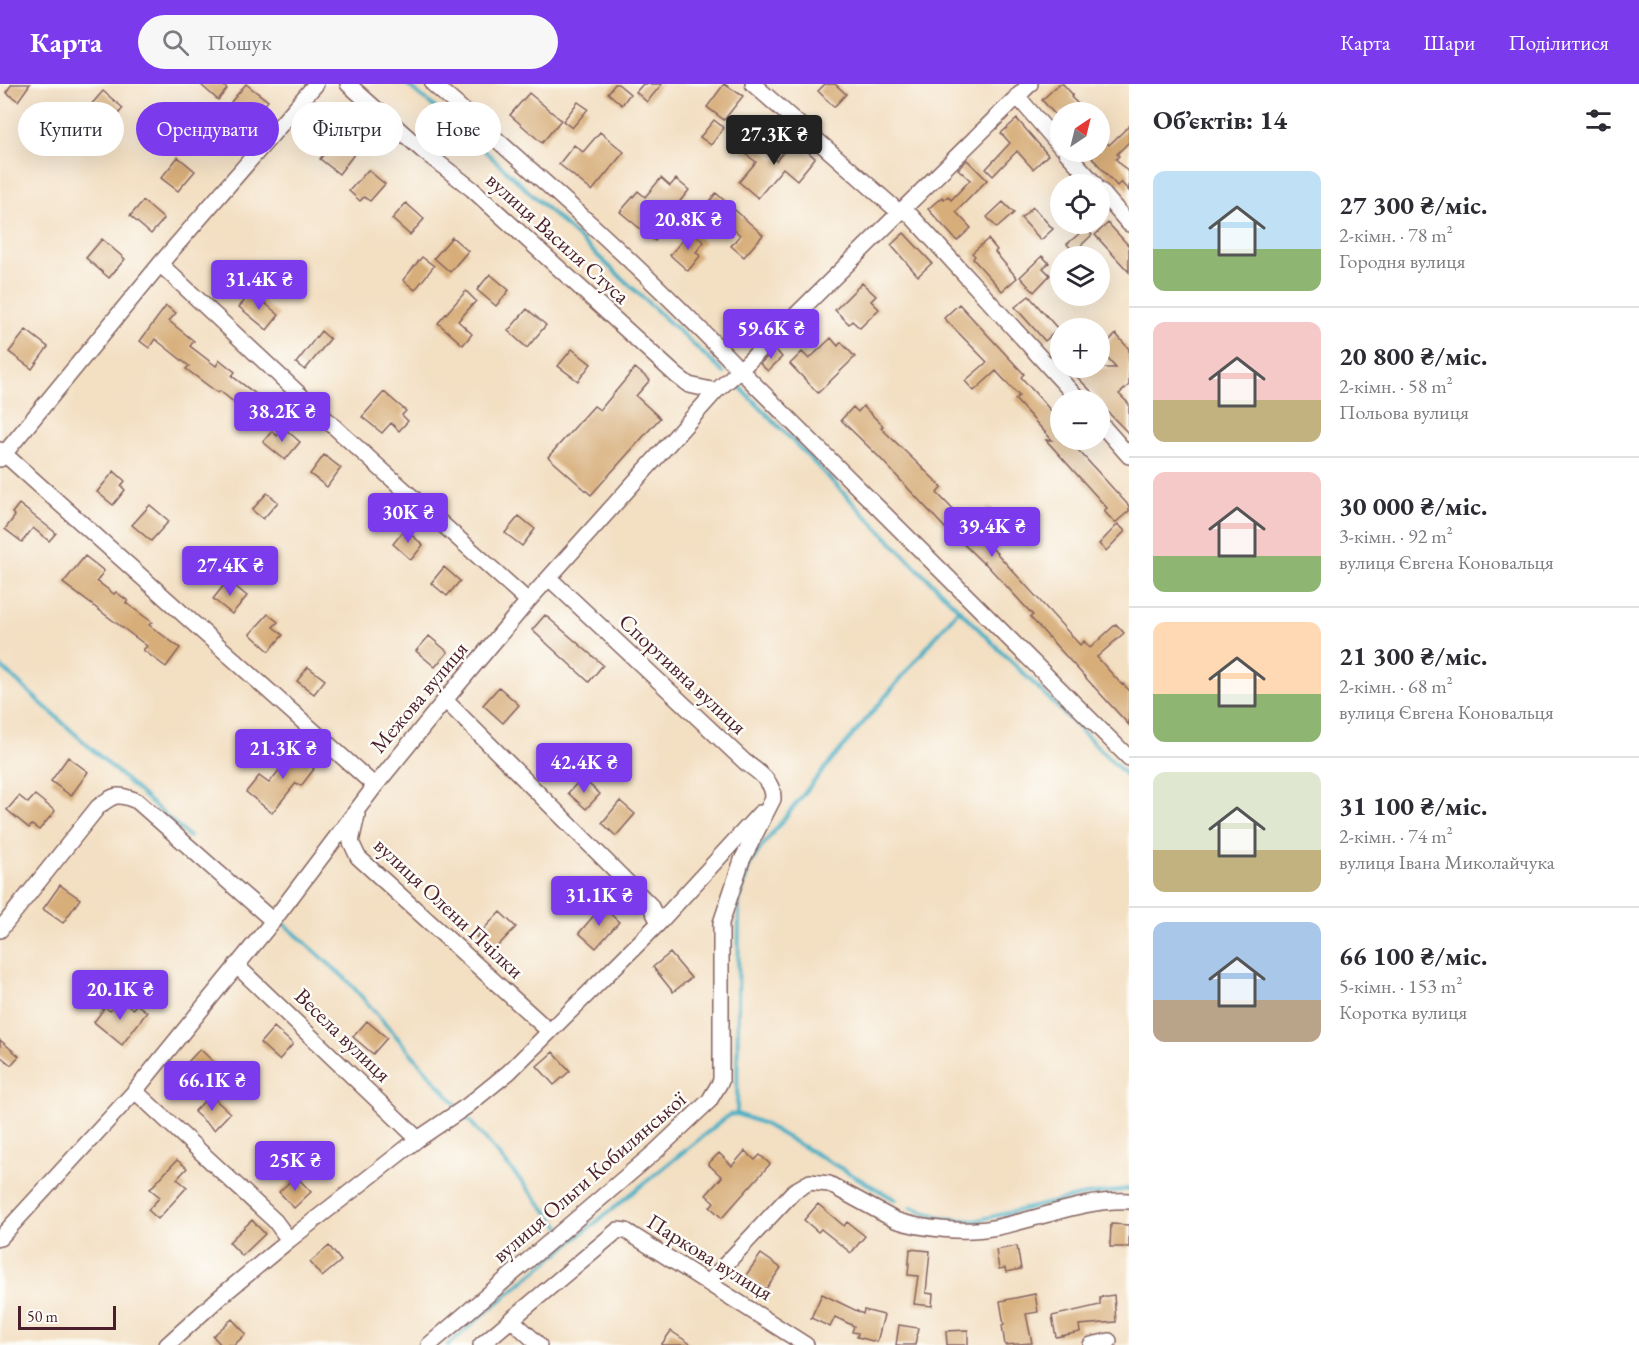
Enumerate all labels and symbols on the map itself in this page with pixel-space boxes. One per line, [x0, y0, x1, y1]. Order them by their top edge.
north arrow [1050, 102, 1110, 162]
pin: 27.3K ₴ [719, 115, 829, 166]
street label: вулиця Василя Стуса [480, 166, 636, 310]
pin: 20.8K ₴ [633, 200, 743, 251]
pin: 31.4K ₴ [204, 260, 314, 311]
pin: 59.6K ₴ [716, 309, 826, 360]
pin: 38.2K ₴ [227, 392, 337, 443]
pin: 30K ₴ [366, 493, 450, 544]
pin: 39.4K ₴ [937, 507, 1047, 558]
pin: 27.4K ₴ [175, 546, 285, 597]
street label: Спортивна вулиця [613, 607, 753, 741]
street label: Межова вулиця [364, 635, 474, 759]
pin: 21.3K ₴ [228, 729, 338, 780]
pin: 42.4K ₴ [529, 743, 639, 794]
street label: вулиця Олени Пчілки [368, 831, 530, 985]
pin: 31.1K ₴ [544, 876, 654, 927]
pin: 20.1K ₴ [65, 970, 175, 1021]
street label: Весела вулиця [288, 982, 398, 1088]
pin: 66.1K ₴ [157, 1061, 267, 1112]
street label: вулиця Ольги Кобилянської [486, 1084, 692, 1269]
pin: 25K ₴ [253, 1141, 337, 1192]
street label: Паркова вулиця [642, 1207, 779, 1307]
scale bar [18, 1303, 116, 1330]

